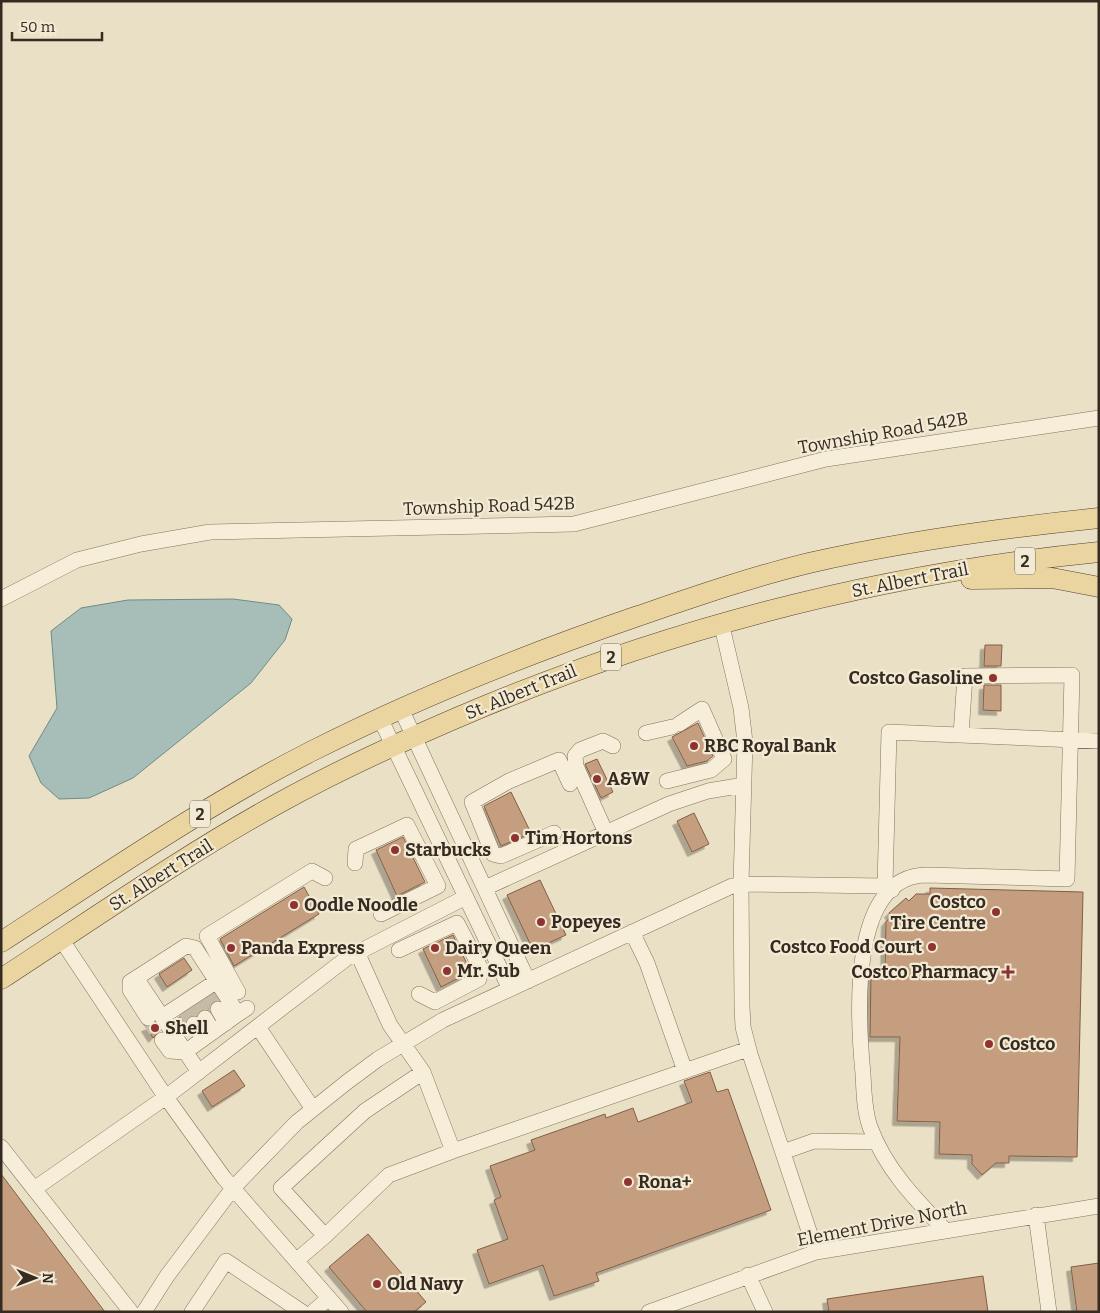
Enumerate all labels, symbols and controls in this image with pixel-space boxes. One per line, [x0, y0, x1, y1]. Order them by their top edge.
scale bar [12, 10, 102, 42]
text: 50 m [20, 18, 56, 36]
street label: Township Road 542B [796, 407, 970, 459]
street label: Township Road 542B [403, 492, 575, 520]
road number: 2 [1015, 548, 1035, 574]
street label: St. Albert Trail [850, 558, 970, 602]
road number: 2 [601, 644, 621, 670]
street label: St. Albert Trail [462, 660, 580, 724]
place label: Costco Gasoline [848, 667, 983, 689]
marker: Costco Gasoline [987, 672, 999, 684]
place label: RBC Royal Bank [704, 735, 837, 757]
marker: RBC Royal Bank [688, 740, 700, 752]
place label: A&W [607, 768, 650, 790]
marker: A&W [591, 773, 603, 785]
road number: 2 [190, 801, 210, 828]
place label: Tim Hortons [525, 827, 633, 849]
marker: Tim Hortons [509, 832, 521, 844]
street label: St. Albert Trail [105, 834, 217, 916]
place label: Starbucks [405, 839, 491, 861]
marker: Starbucks [389, 844, 401, 856]
place label: Costco Tire Centre [891, 891, 986, 934]
place label: Oodle Noodle [304, 894, 418, 916]
marker: Oodle Noodle [288, 899, 300, 911]
marker: Costco Tire Centre [990, 906, 1002, 918]
place label: Popeyes [551, 911, 621, 933]
marker: Popeyes [535, 916, 547, 928]
place label: Costco Food Court [770, 936, 922, 958]
place label: Panda Express [241, 937, 365, 959]
place label: Dairy Queen [445, 937, 552, 959]
marker: Costco Food Court [926, 941, 938, 953]
marker: Panda Express [225, 942, 237, 954]
marker: Dairy Queen [429, 942, 441, 954]
place label: Mr. Sub [457, 960, 520, 982]
place label: Costco Pharmacy [851, 961, 999, 983]
marker: Mr. Sub [441, 965, 453, 977]
marker: Costco Pharmacy [1002, 966, 1014, 978]
place label: Shell [165, 1017, 209, 1039]
marker: Shell [149, 1022, 161, 1034]
place label: Costco [999, 1033, 1055, 1055]
marker: Costco [983, 1038, 995, 1050]
place label: Rona+ [638, 1171, 692, 1193]
marker: Rona+ [622, 1176, 634, 1188]
street label: Element Drive North [795, 1197, 969, 1251]
north arrow [10, 1253, 60, 1303]
text: N [39, 1273, 56, 1284]
place label: Old Navy [387, 1273, 464, 1295]
marker: Old Navy [371, 1278, 383, 1290]

